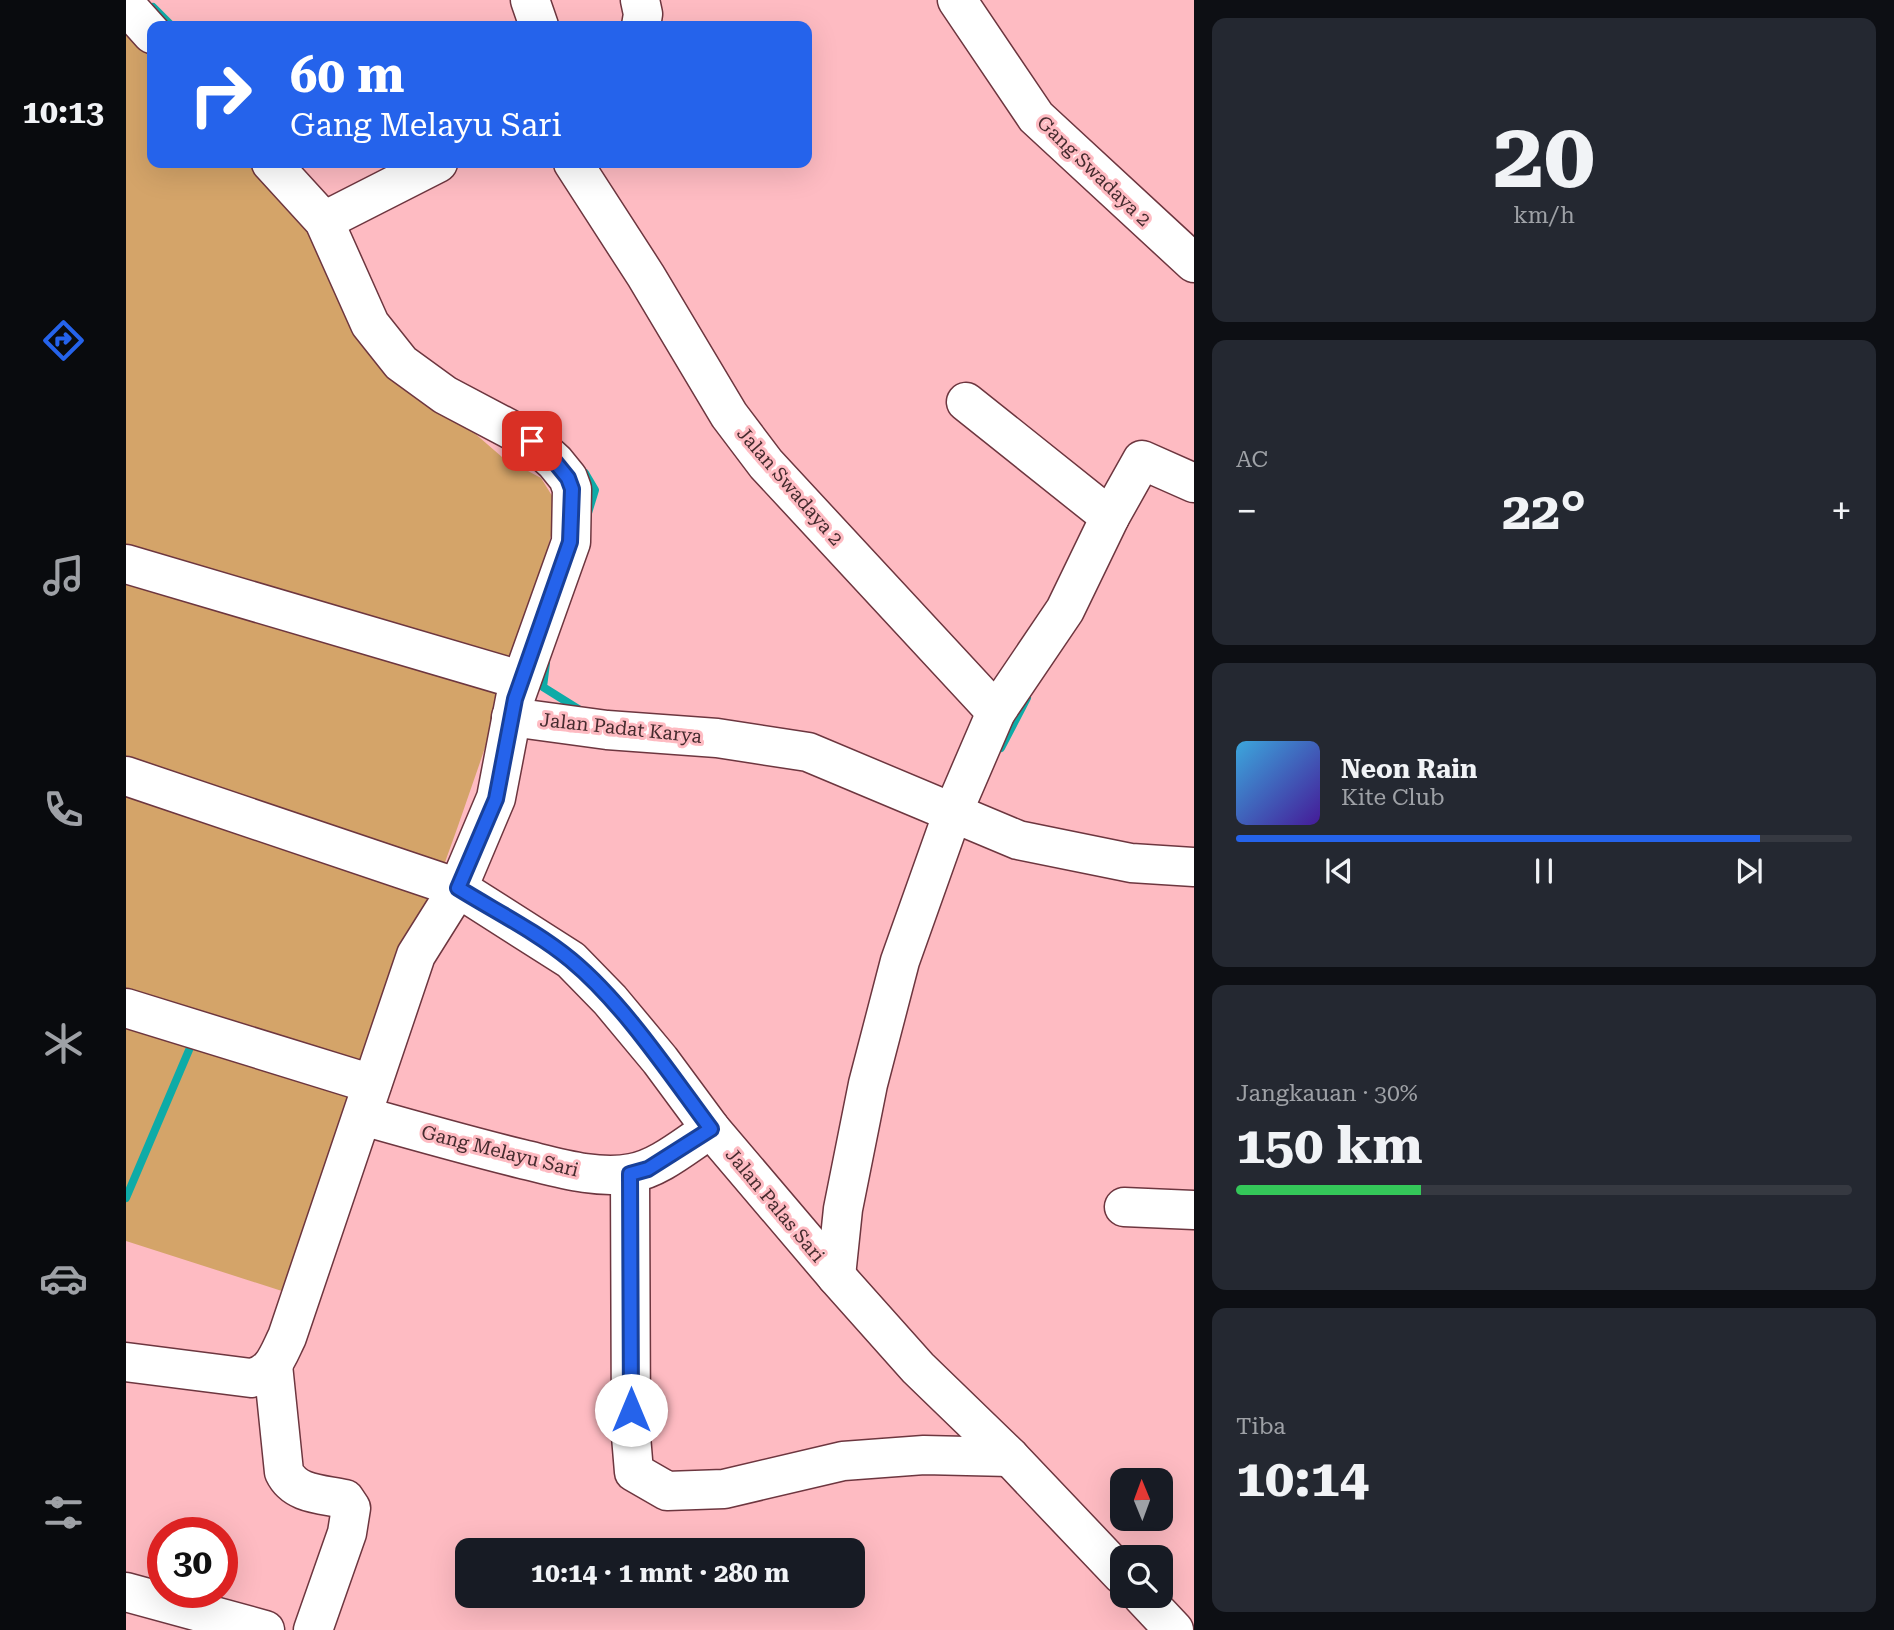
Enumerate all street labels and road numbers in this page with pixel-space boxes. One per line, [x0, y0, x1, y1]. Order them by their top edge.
street label: Gang Swadaya 2 [1032, 111, 1156, 231]
street label: Jalan Swadaya 2 [732, 422, 848, 550]
street label: Jalan Padat Karya [539, 708, 704, 748]
street label: Gang Melayu Sari [419, 1120, 581, 1182]
street label: Jalan Palas Sari [721, 1143, 829, 1267]

